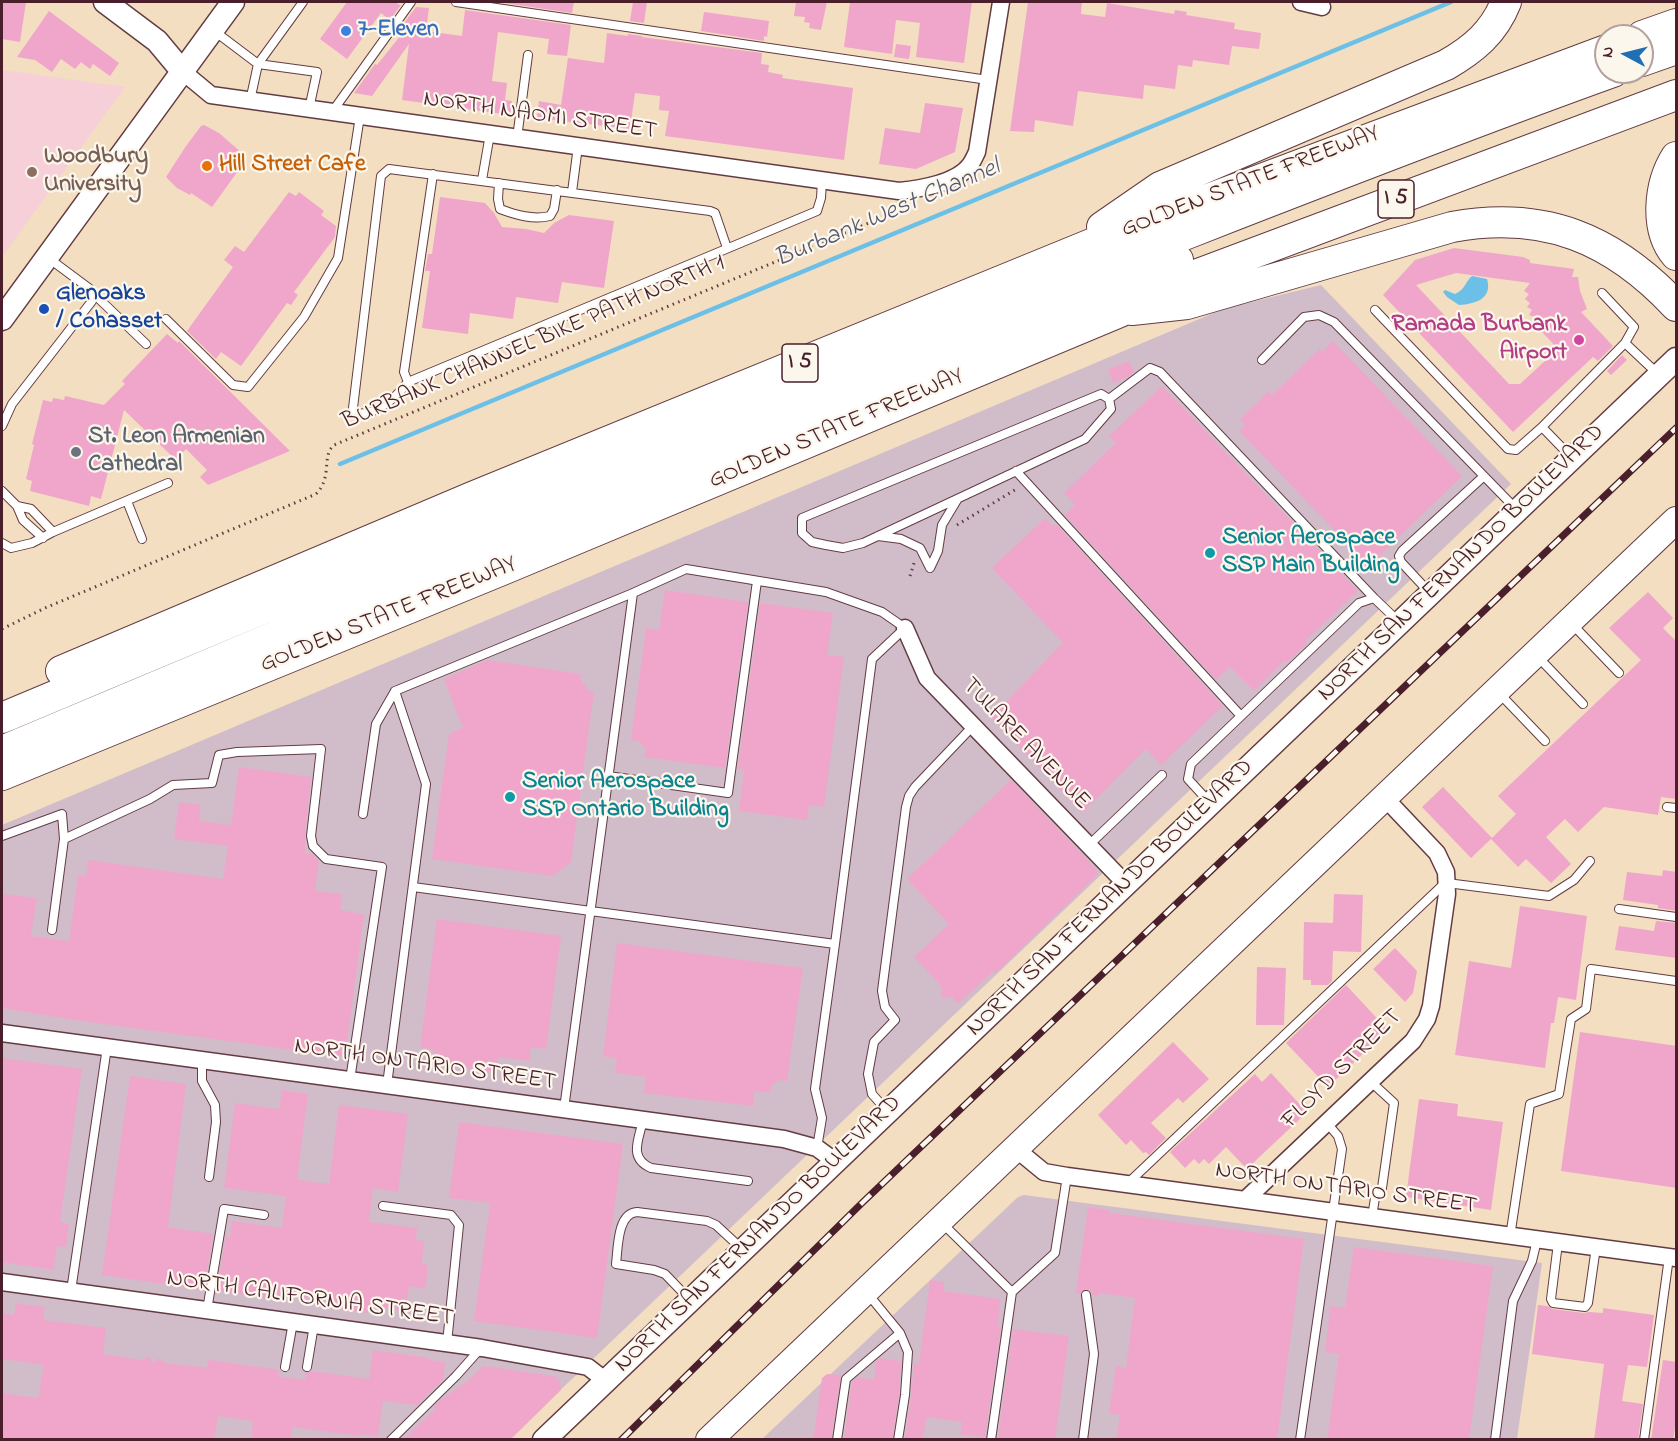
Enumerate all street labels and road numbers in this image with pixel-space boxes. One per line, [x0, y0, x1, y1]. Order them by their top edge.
street label: NORTH NAOMI STREET [421, 86, 659, 148]
street label: GOLDEN STATE FREEWAY [1118, 120, 1384, 246]
road number: I 5 [1378, 180, 1414, 218]
street label: BURBANK CHANNEL BIKE PATH NORTH 1 [338, 250, 730, 438]
road number: I 5 [782, 344, 818, 382]
street label: GOLDEN STATE FREEWAY [705, 363, 969, 497]
street label: NORTH SAN FERNANDO BOULEVARD [1313, 419, 1611, 709]
street label: GOLDEN STATE FREEWAY [257, 551, 521, 681]
street label: TULARE AVENUE [955, 673, 1095, 817]
street label: NORTH SAN FERNANDO BOULEVARD [962, 754, 1260, 1044]
street label: FLOYD STREET [1277, 1004, 1409, 1136]
street label: NORTH ONTARIO STREET [292, 1033, 558, 1099]
street label: NORTH SAN FERNANDO BOULEVARD [610, 1090, 908, 1380]
street label: NORTH ONTARIO STREET [1213, 1157, 1479, 1223]
street label: NORTH CALIFORNIA STREET [165, 1266, 455, 1334]

